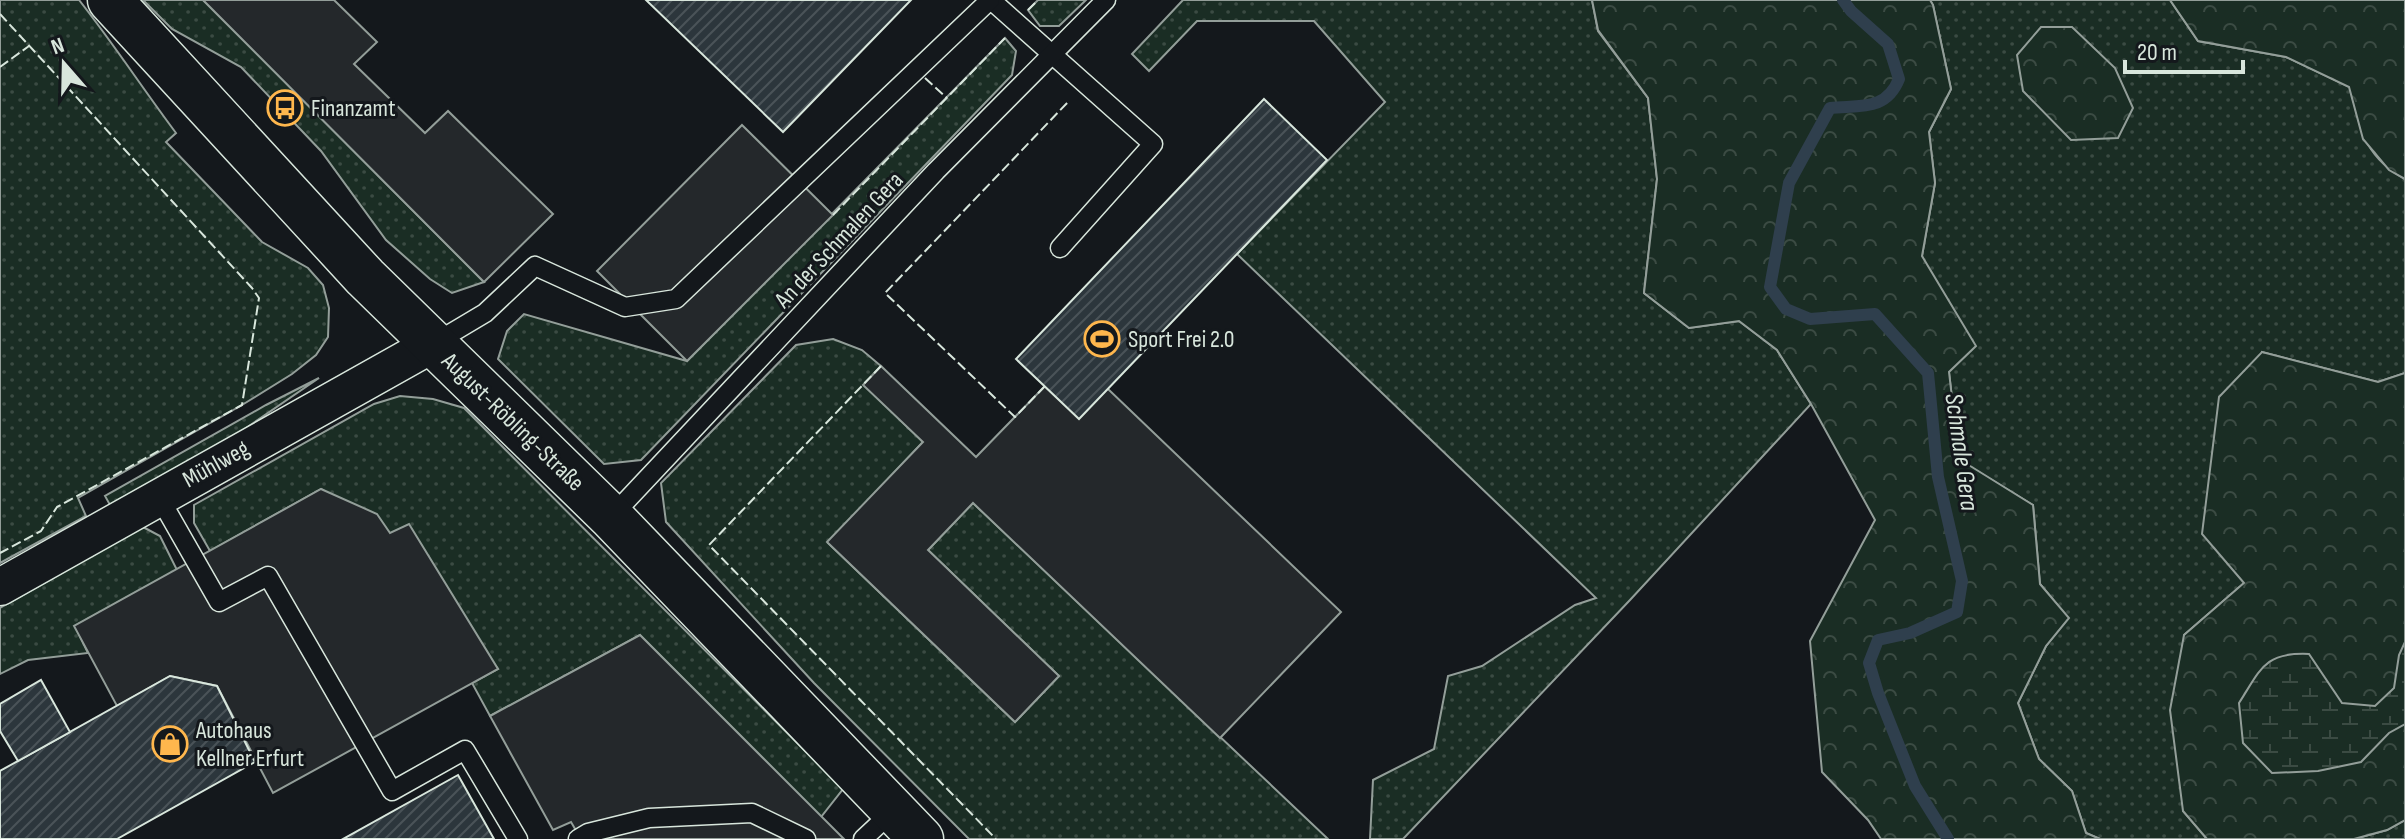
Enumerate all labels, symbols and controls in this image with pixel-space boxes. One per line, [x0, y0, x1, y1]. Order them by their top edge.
north arrow [24, 24, 104, 104]
scale bar [2125, 24, 2243, 74]
text: N [48, 32, 68, 61]
text: 20 m [2137, 38, 2177, 67]
bus stop icon: Finanzamt [266, 89, 304, 127]
place label: Finanzamt [311, 94, 395, 123]
street label: An der Schmalen Gera [768, 166, 909, 315]
sports icon: Sport Frei 2.0 [1083, 320, 1121, 358]
place label: Sport Frei 2.0 [1128, 325, 1234, 354]
street label: August-Röbling-Straße [435, 346, 590, 497]
water label: Schmale Gera [1937, 391, 1985, 513]
street label: Mühlweg [178, 434, 254, 494]
place label: Autohaus Kellner Erfurt [195, 716, 304, 773]
shop icon: Autohaus Kellner Erfurt [151, 725, 189, 763]

